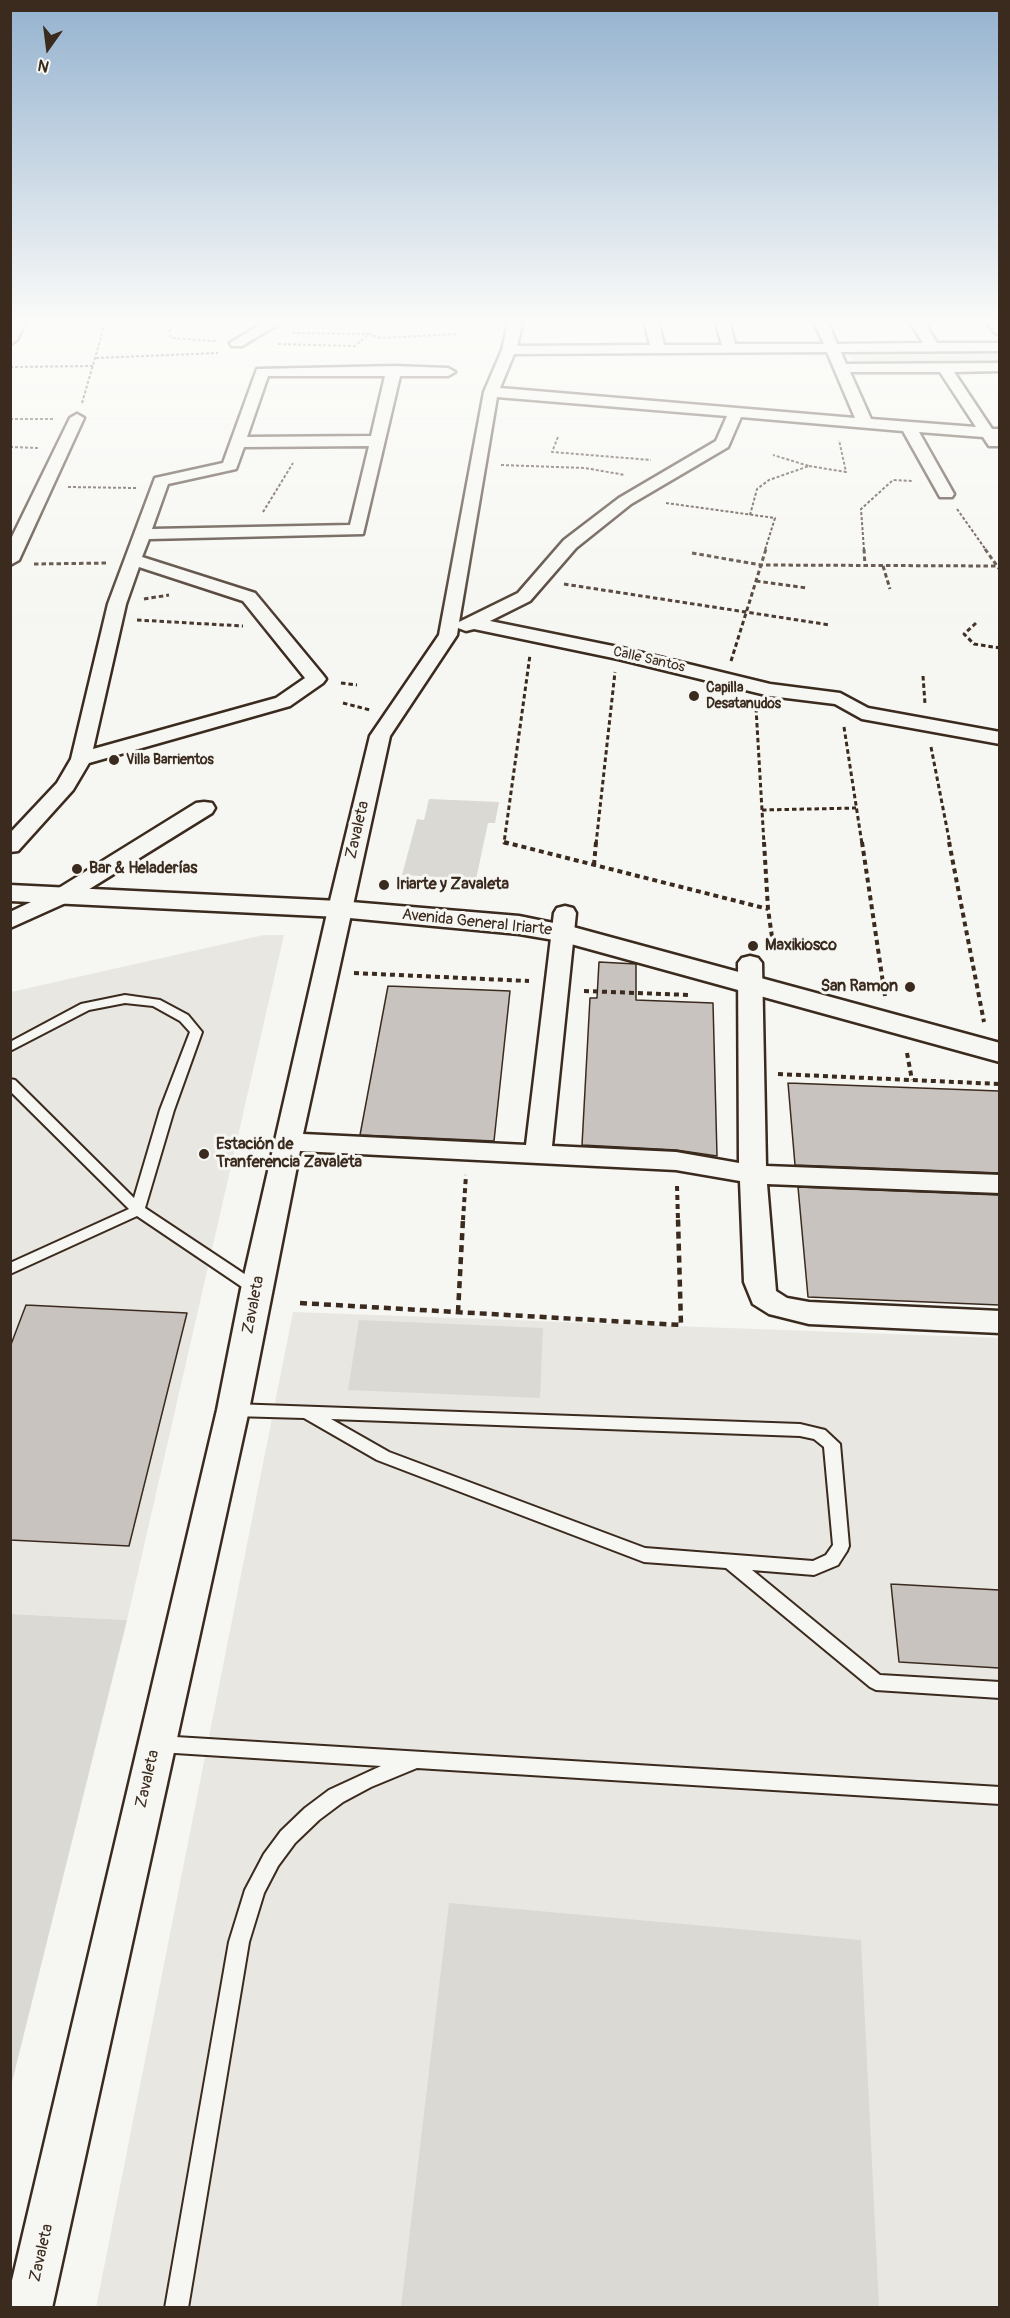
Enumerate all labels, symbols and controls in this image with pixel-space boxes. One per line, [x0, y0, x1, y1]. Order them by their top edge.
north arrow [18, 18, 78, 78]
text: N [36, 54, 51, 76]
street label: Calle Santos [611, 644, 687, 676]
place label: Capilla Desatanudos [706, 680, 781, 712]
marker: Capilla Desatanudos [687, 689, 701, 703]
place label: Villa Barrientos [126, 752, 214, 768]
marker: Villa Barrientos [107, 753, 121, 767]
street label: Zavaleta [342, 799, 374, 861]
place label: Bar & Heladerías [89, 859, 197, 879]
marker: Bar & Heladerías [70, 862, 84, 876]
place label: Iriarte y Zavaleta [396, 875, 509, 895]
marker: Iriarte y Zavaleta [377, 878, 391, 892]
street label: Avenida General Iriarte [401, 906, 553, 940]
place label: Maxikiosco [765, 936, 837, 956]
marker: Maxikiosco [746, 939, 760, 953]
place label: San Ramon [821, 977, 898, 997]
marker: San Ramon [903, 980, 917, 994]
place label: Estación de Tranferencia Zavaleta [216, 1135, 362, 1173]
marker: Estación de Tranferencia Zavaleta [197, 1147, 211, 1161]
street label: Zavaleta [239, 1274, 269, 1336]
street label: Zavaleta [132, 1748, 164, 1810]
street label: Zavaleta [26, 2222, 58, 2284]

